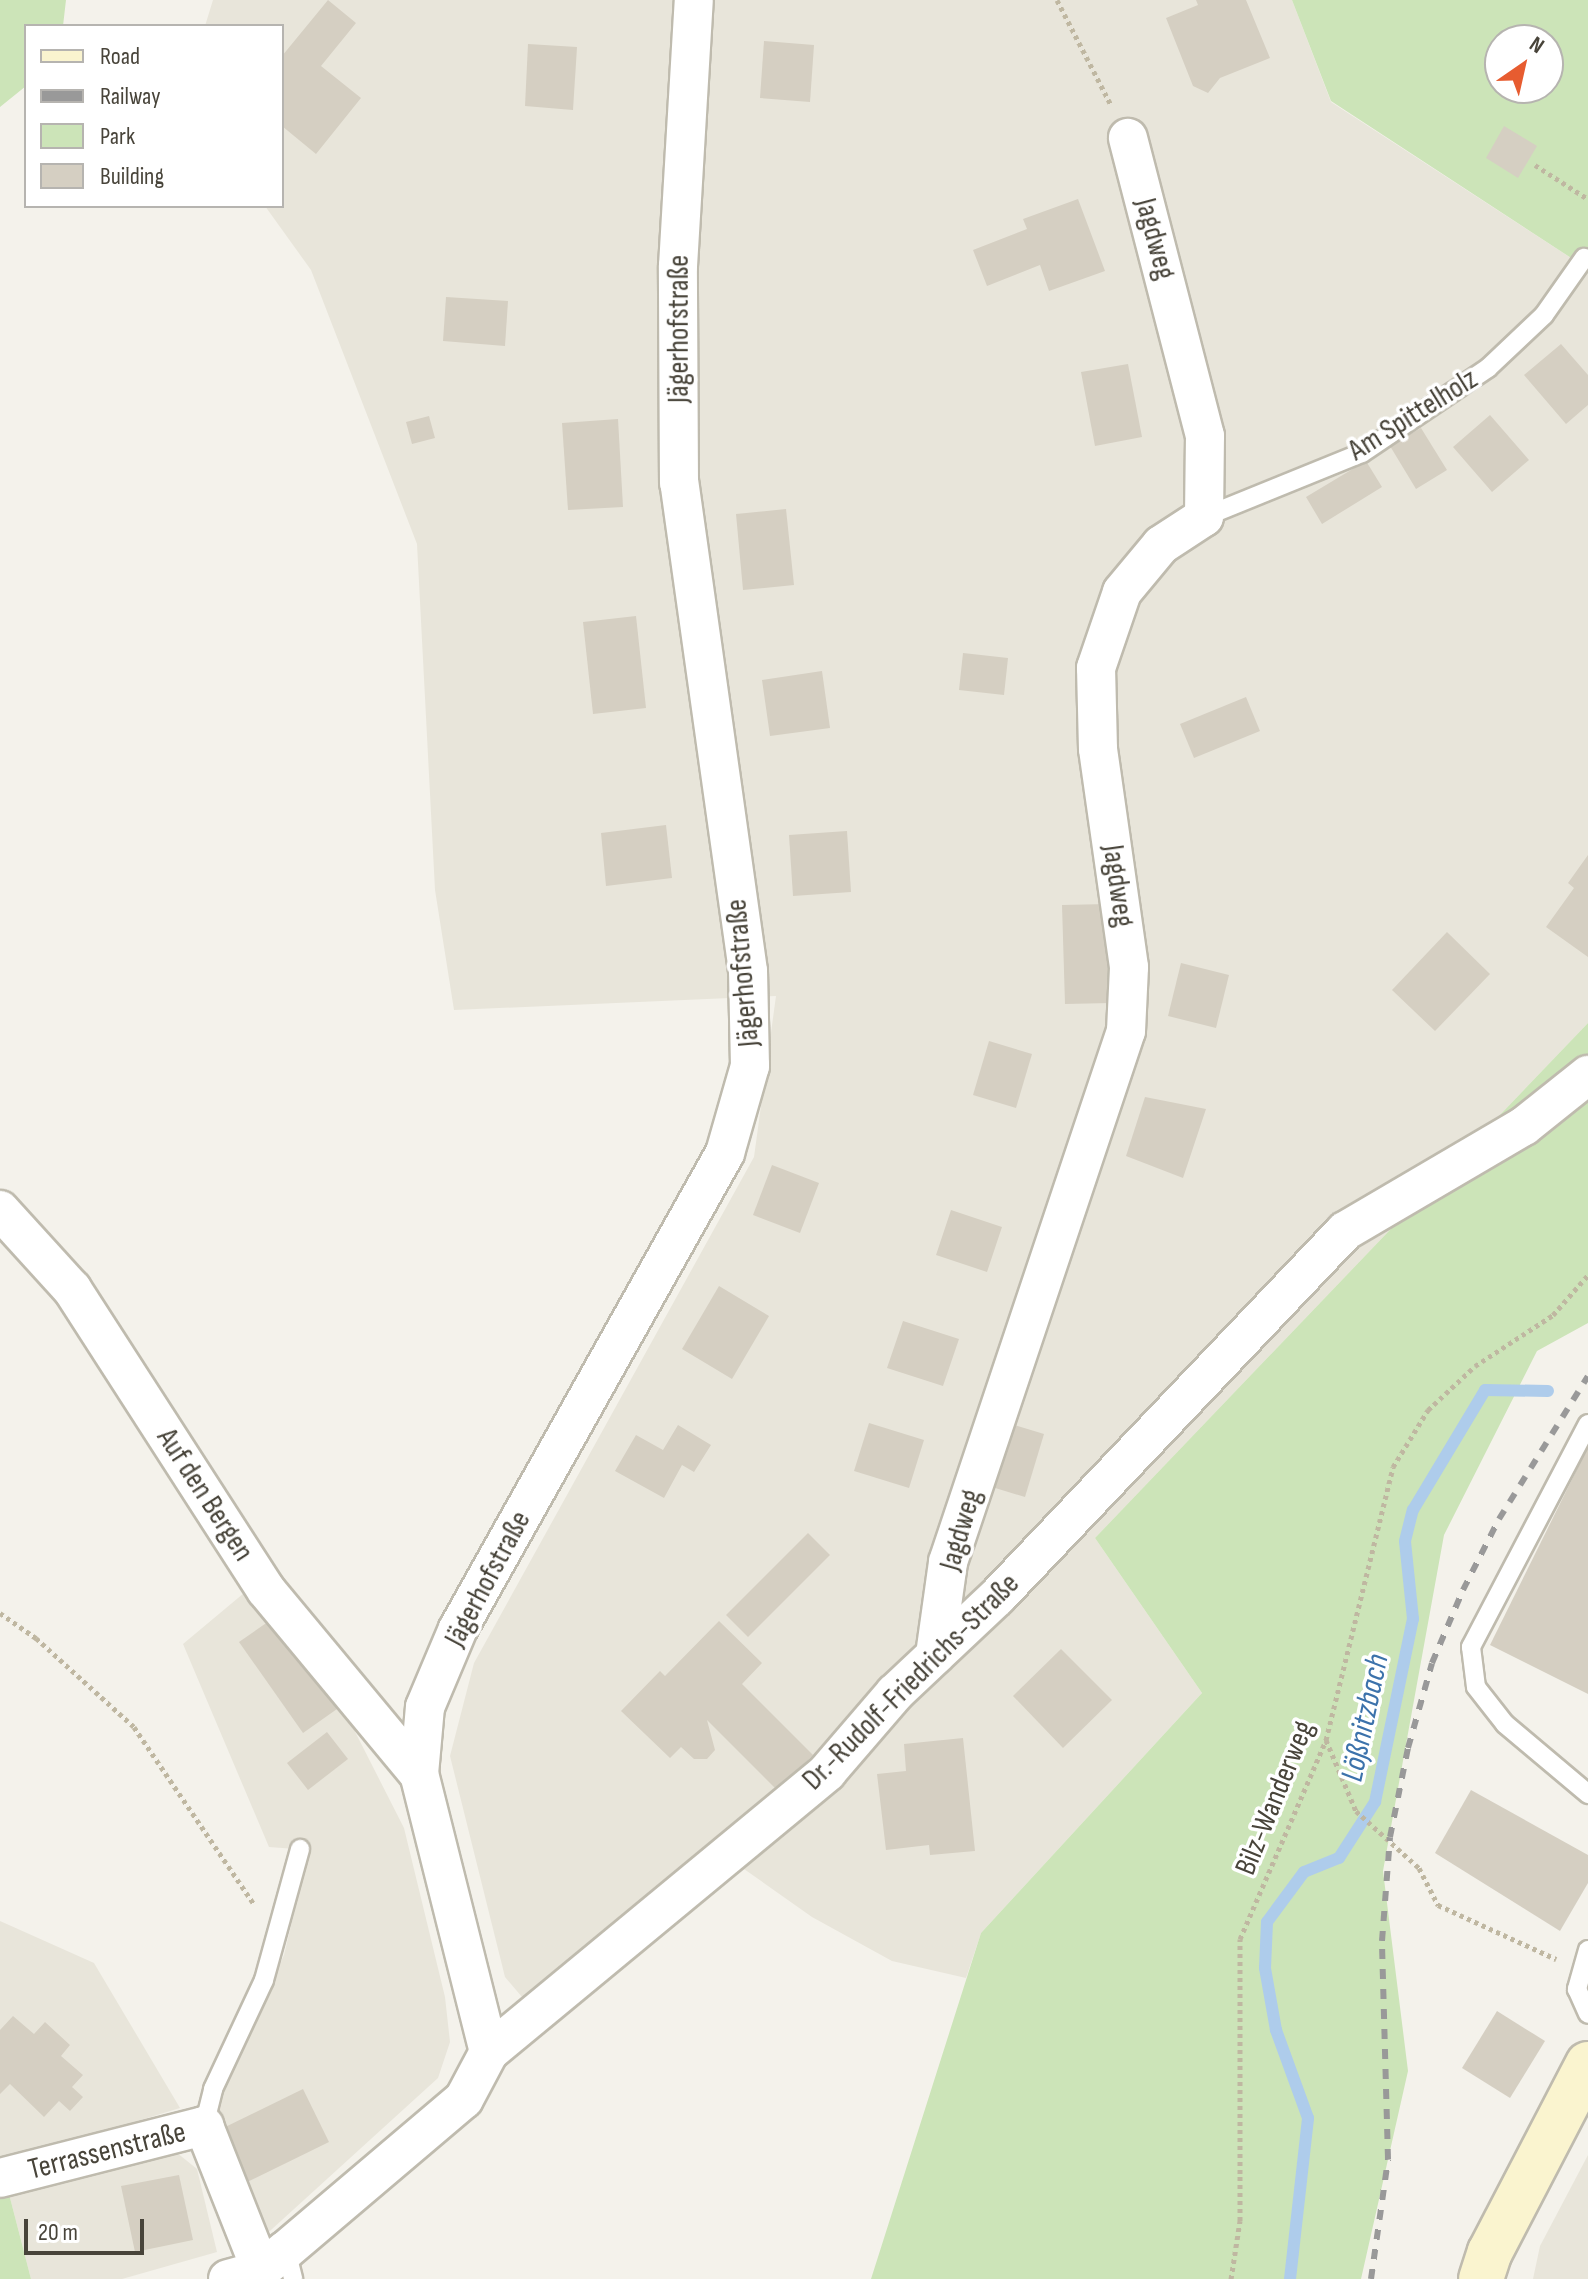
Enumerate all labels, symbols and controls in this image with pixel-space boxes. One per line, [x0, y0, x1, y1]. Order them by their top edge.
legend [24, 24, 284, 208]
north arrow [1484, 24, 1564, 104]
text: N [1524, 31, 1549, 60]
text: Road [100, 42, 140, 71]
text: Railway [100, 82, 160, 111]
text: Park [100, 122, 135, 151]
text: Building [100, 162, 164, 191]
street label: Jagdweg [1127, 194, 1183, 284]
street label: Jägerhofstraße [661, 255, 697, 403]
street label: Am Spittelholz [1342, 361, 1484, 469]
street label: Jagdweg [1094, 842, 1142, 930]
street label: Jägerhofstraße [719, 898, 767, 1048]
street label: Auf den Bergen [149, 1422, 261, 1568]
street label: Jagdweg [932, 1485, 990, 1575]
street label: Jägerhofstraße [437, 1505, 539, 1653]
street label: Dr.-Rudolf-Friedrichs-Straße [795, 1566, 1027, 1798]
water label: Lößnitzbach [1334, 1651, 1398, 1785]
street label: Bilz-Wanderweg [1228, 1716, 1322, 1880]
street label: Terrassenstraße [25, 2114, 189, 2188]
scale bar [28, 2203, 148, 2253]
text: 20 m [38, 2218, 78, 2247]

